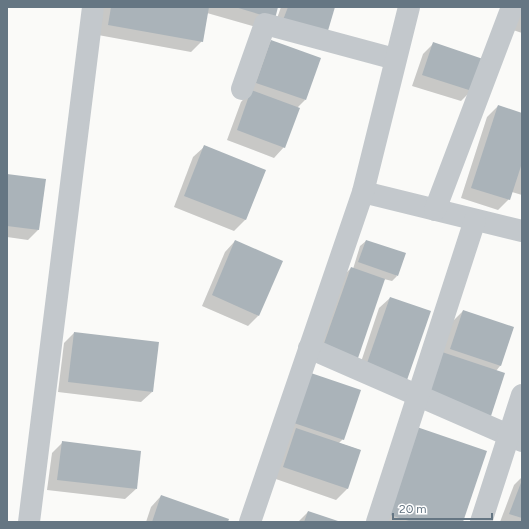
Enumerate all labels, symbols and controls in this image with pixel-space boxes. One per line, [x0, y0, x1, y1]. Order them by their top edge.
scale bar [393, 495, 492, 521]
text: 20 m [399, 502, 427, 516]

